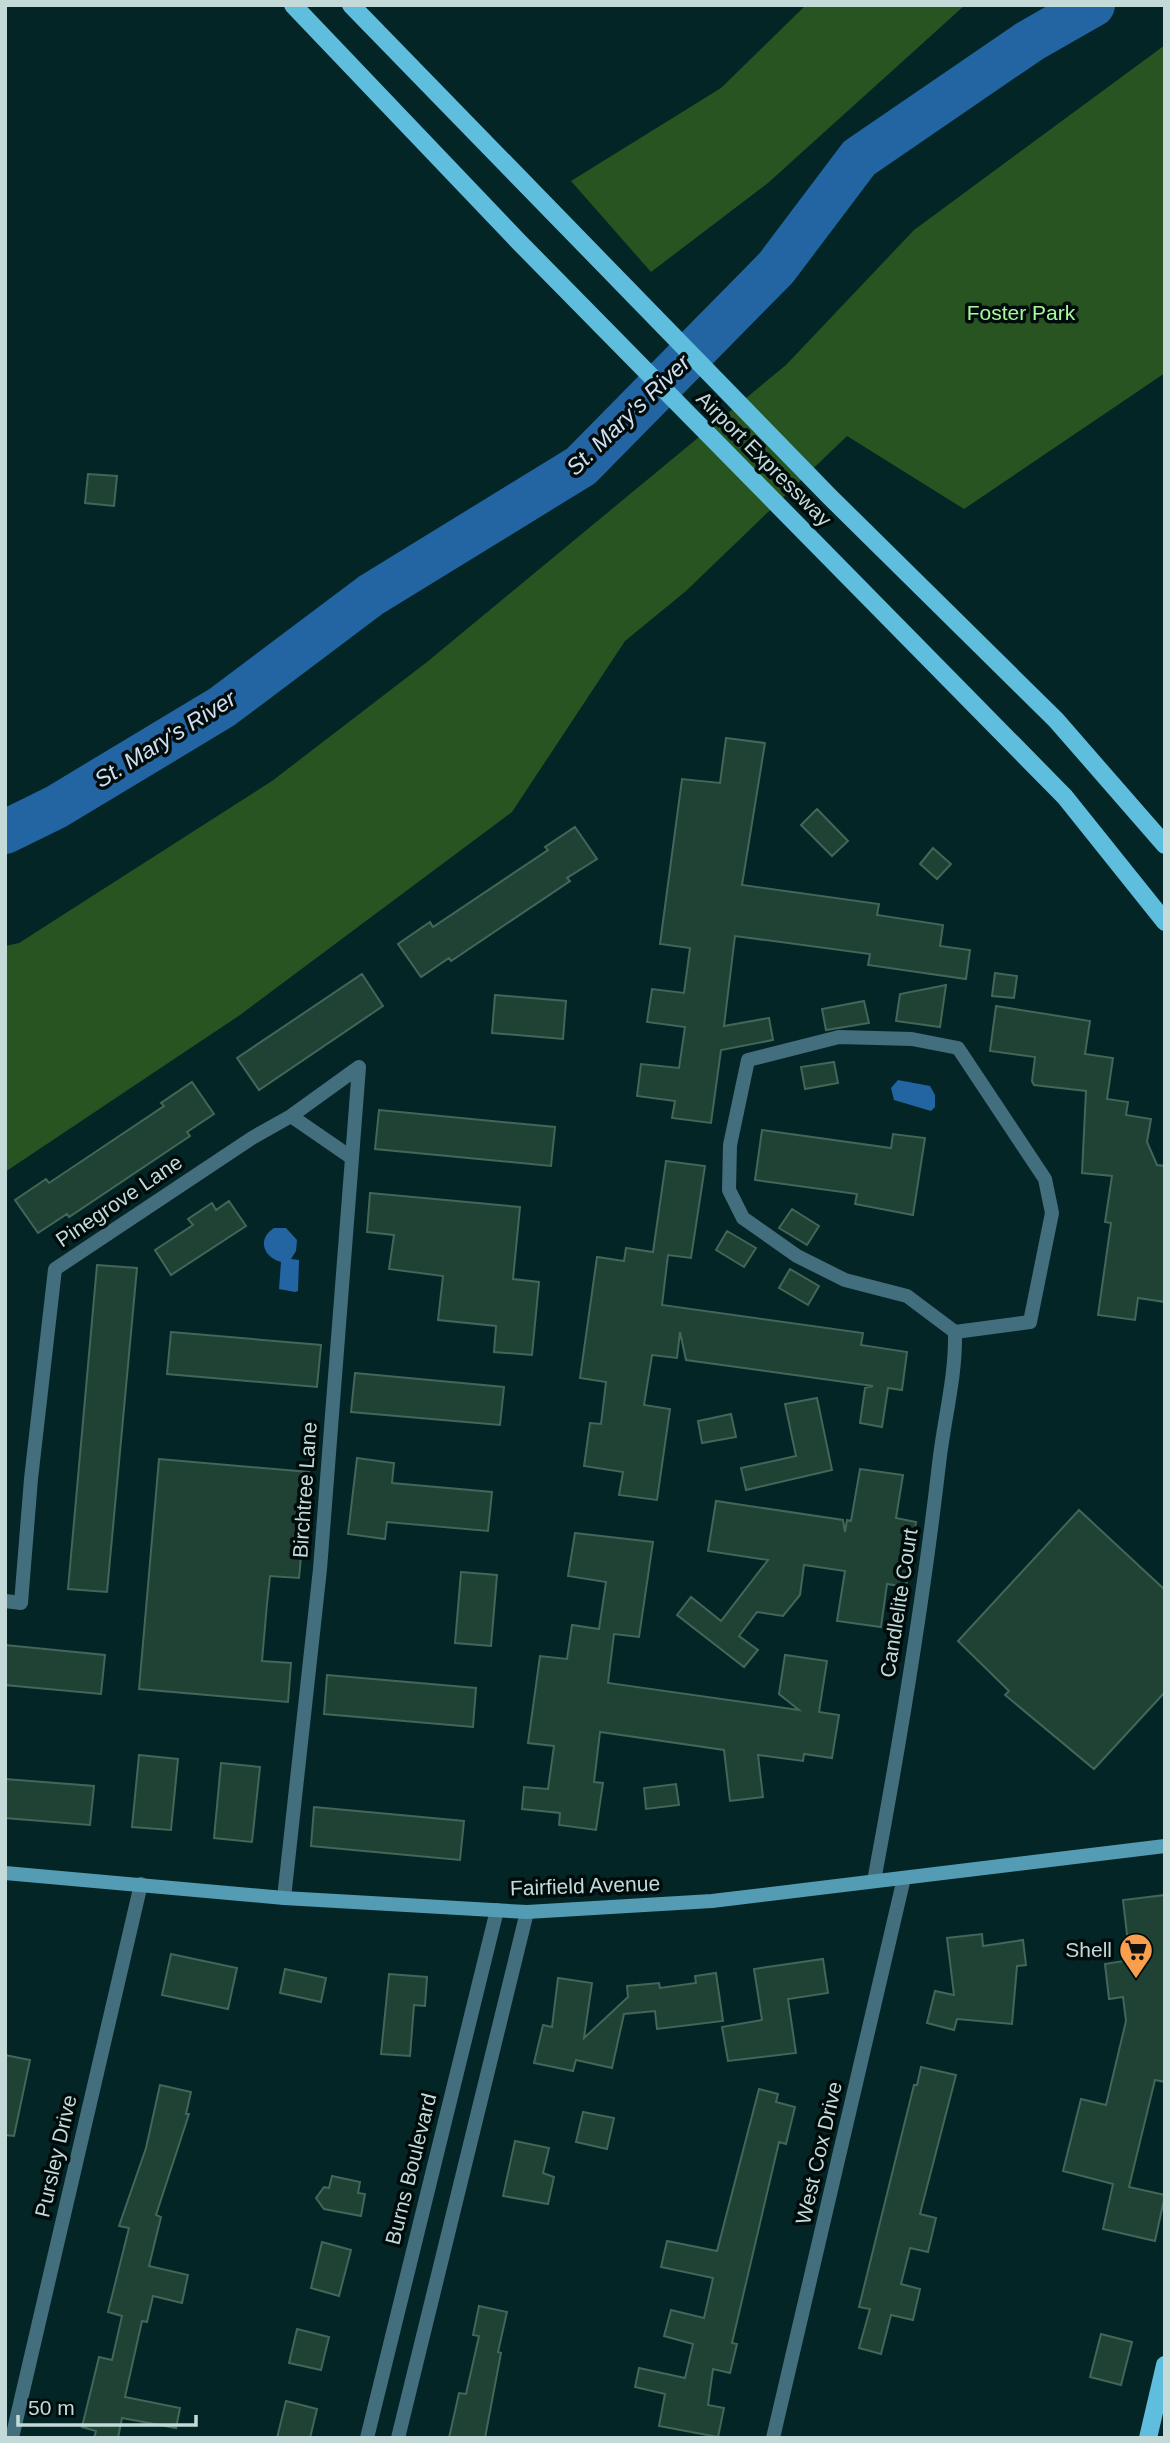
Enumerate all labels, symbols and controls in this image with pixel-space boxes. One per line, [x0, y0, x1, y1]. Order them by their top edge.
park label: Foster Park [967, 301, 1076, 324]
water label: St. Mary's River [561, 349, 696, 480]
street label: Airport Expressway [692, 387, 837, 531]
water label: St. Mary's River [90, 684, 242, 793]
street label: Pinegrove Lane [51, 1150, 186, 1251]
street label: Birchtree Lane [288, 1421, 321, 1559]
street label: Candlelite Court [875, 1527, 922, 1679]
street label: Fairfield Avenue [510, 1871, 660, 1900]
supermarket icon: Shell [1117, 1931, 1155, 1980]
place label: Shell [1065, 1938, 1112, 1961]
street label: West Cox Drive [791, 2079, 846, 2226]
street label: Burns Boulevard [381, 2091, 440, 2247]
street label: Pursley Drive [30, 2092, 81, 2219]
scale bar [18, 2384, 196, 2428]
text: 50 m [28, 2396, 75, 2419]

